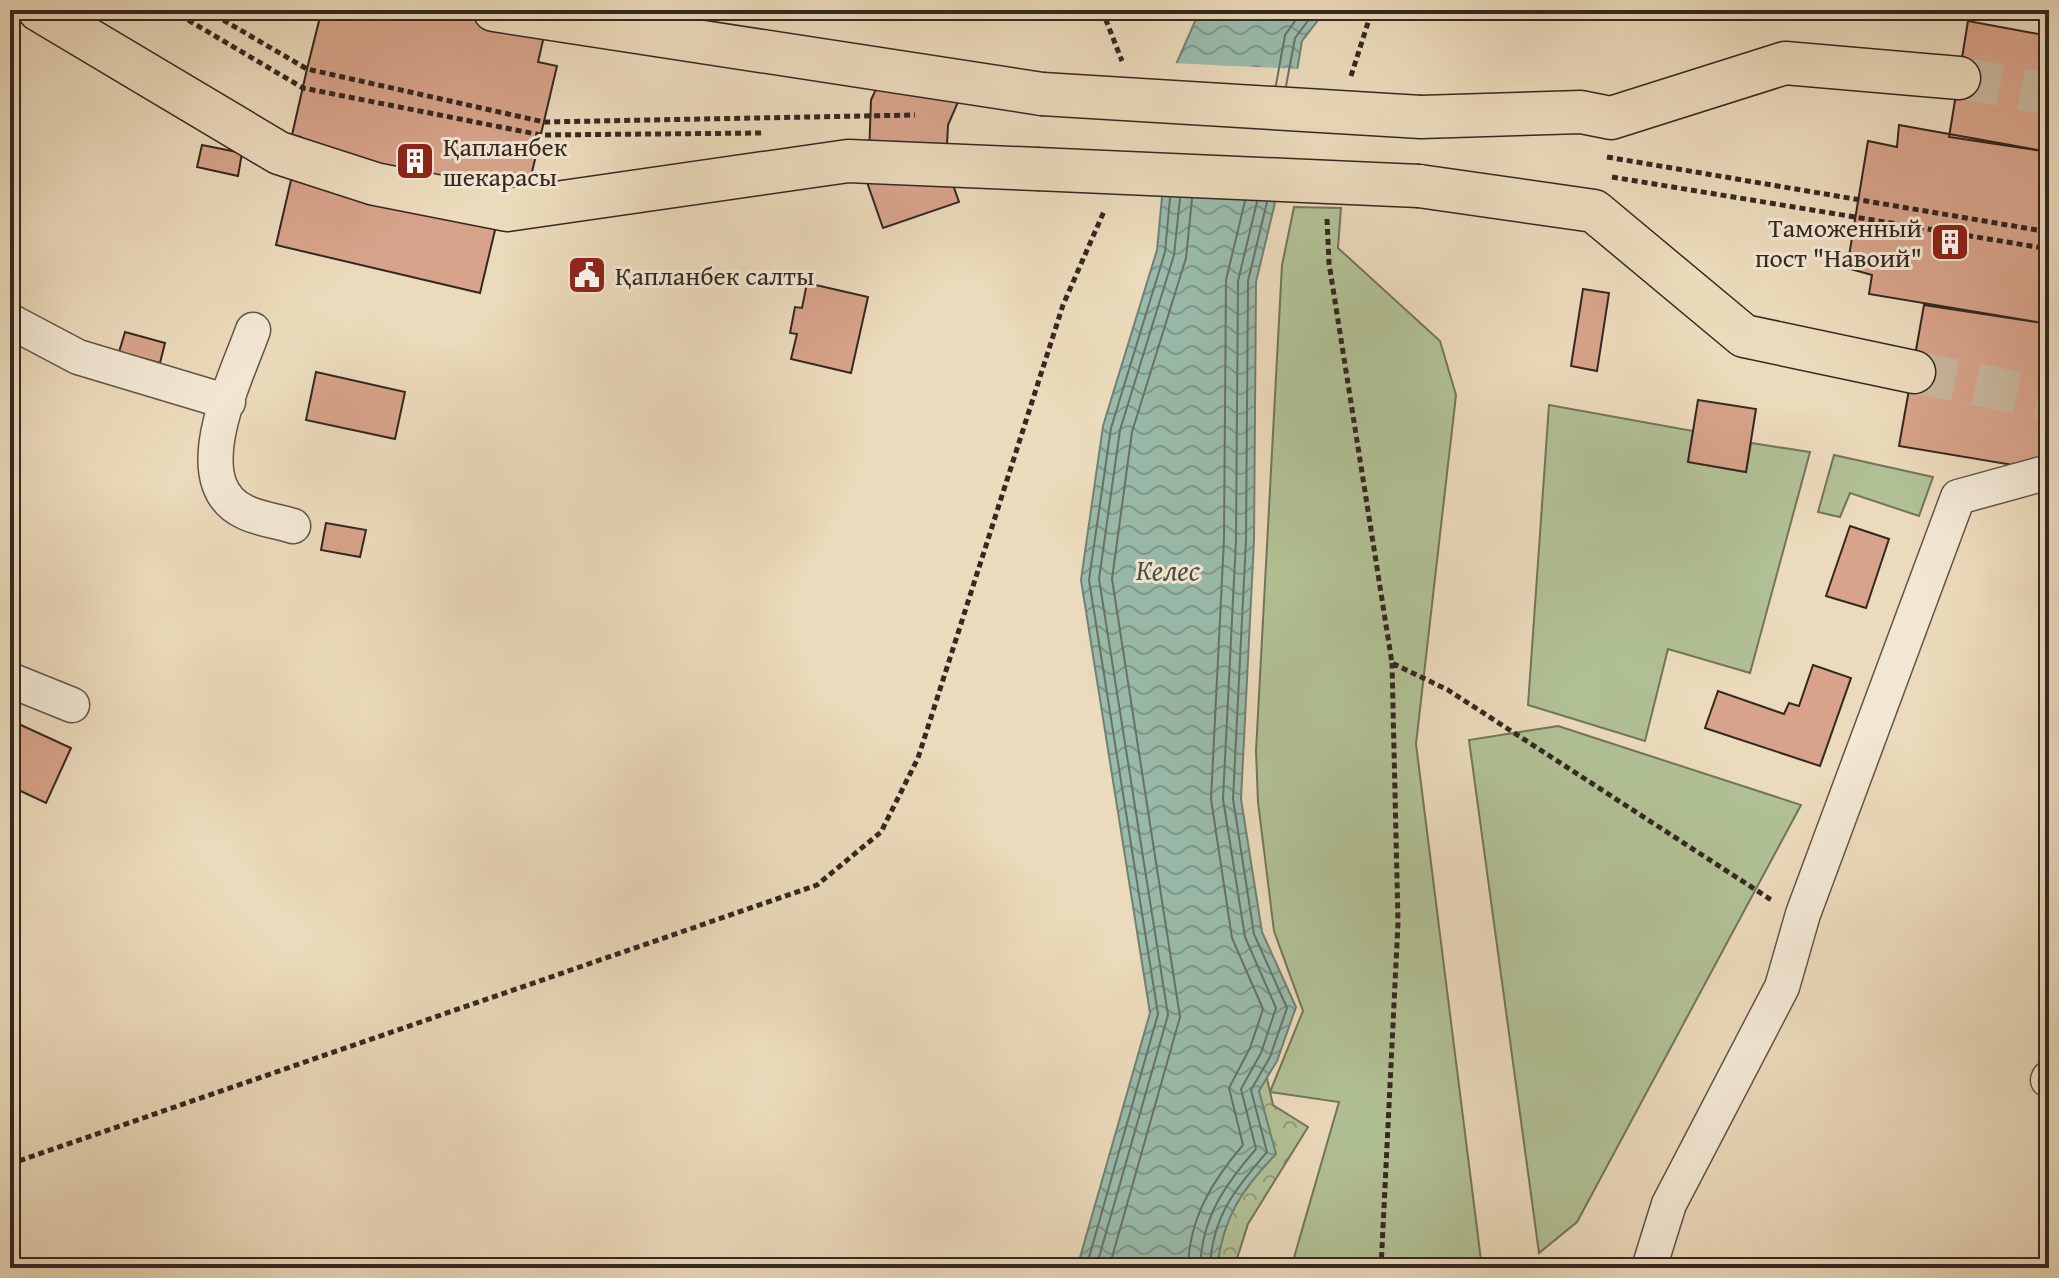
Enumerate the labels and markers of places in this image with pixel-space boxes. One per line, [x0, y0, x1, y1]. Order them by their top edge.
place label: Қапланбек шекарасы [443, 127, 568, 196]
building icon: Қапланбек шекарасы [394, 140, 436, 182]
place label: Таможенный пост "Навоий" [1755, 208, 1922, 277]
building icon: Таможенный пост "Навоий" [1929, 221, 1971, 263]
public building icon: Қапланбек салты [566, 254, 608, 296]
place label: Қапланбек салты [615, 256, 814, 295]

